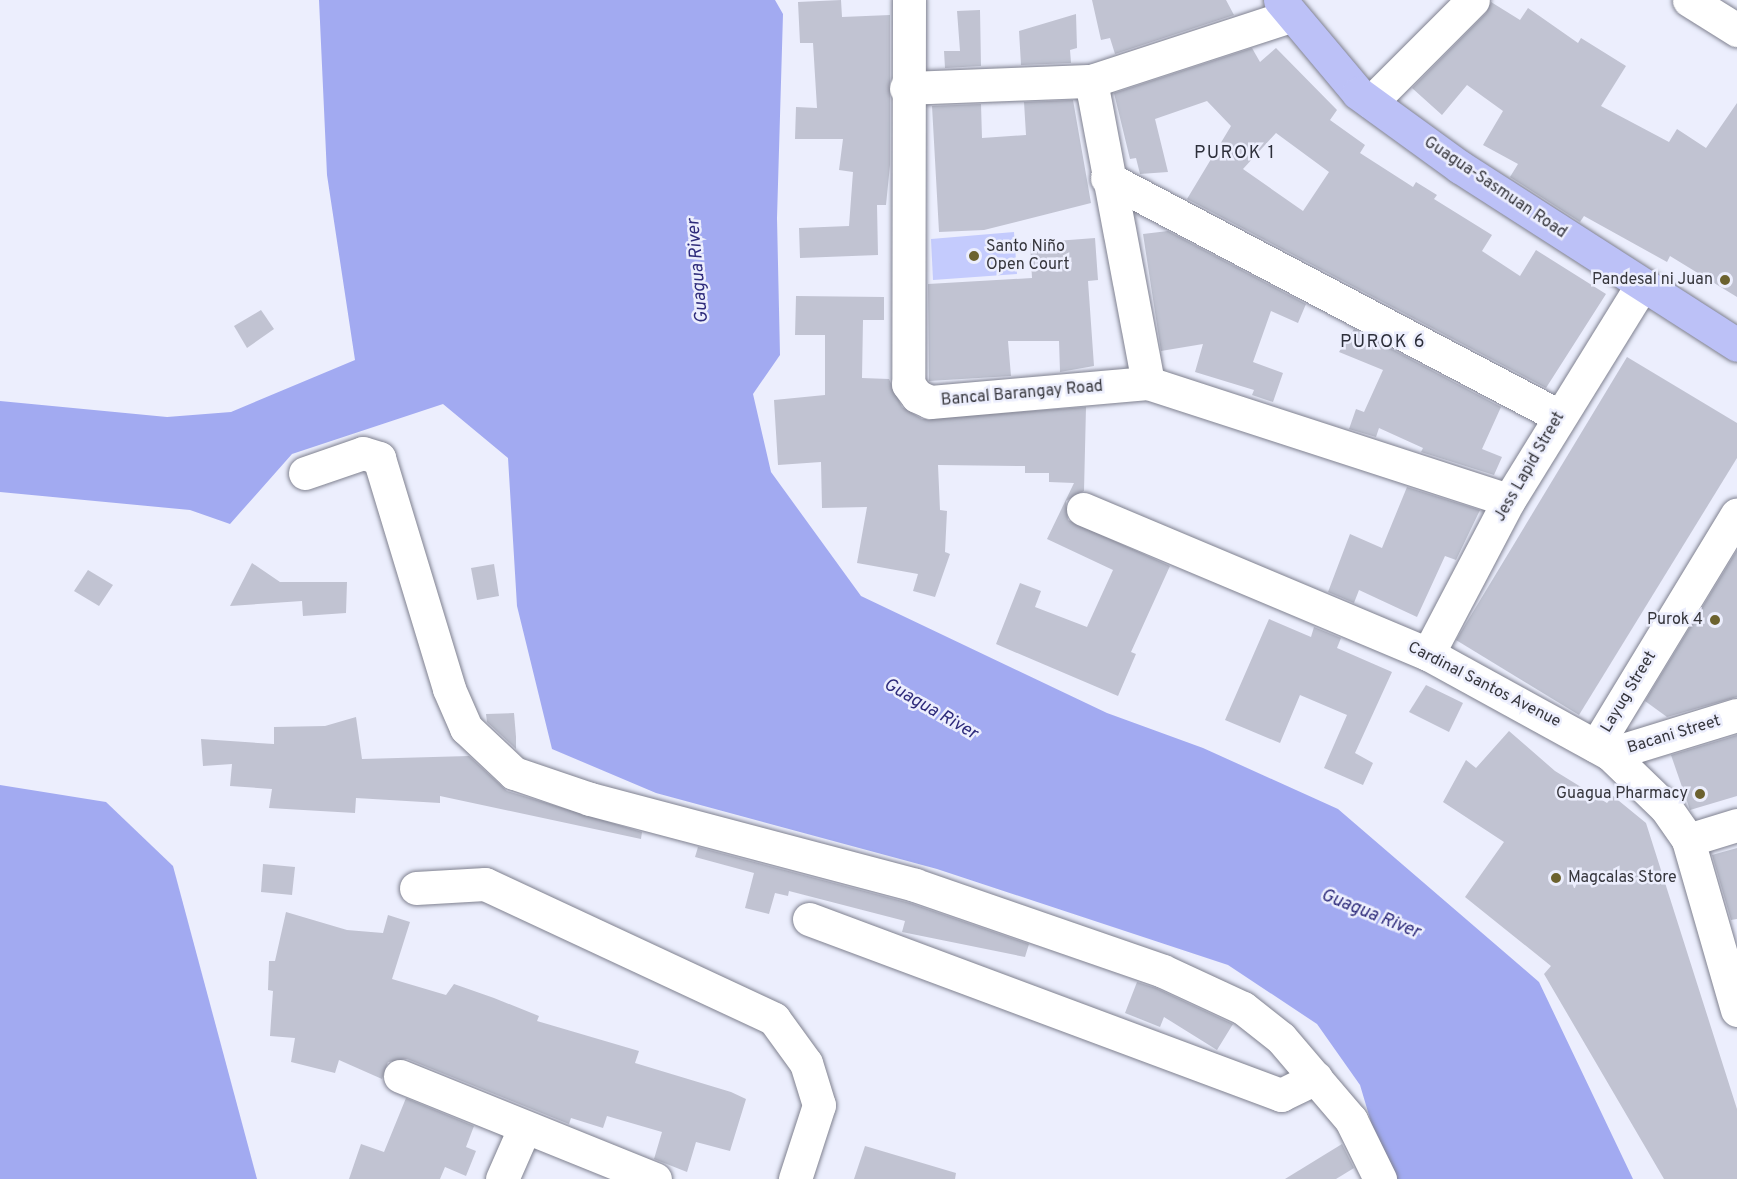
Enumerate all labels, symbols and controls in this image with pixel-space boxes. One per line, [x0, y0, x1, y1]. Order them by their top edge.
street label: Guagua-Sasmuan Road [1420, 133, 1570, 243]
district label: PUROK 1 [1194, 143, 1276, 165]
water label: Guagua River [684, 218, 714, 324]
place label: Santo Niño Open Court [986, 237, 1070, 275]
marker: Santo Niño Open Court [967, 249, 981, 263]
place label: Pandesal ni Juan [1592, 270, 1713, 290]
marker: Pandesal ni Juan [1718, 273, 1732, 287]
district label: PUROK 6 [1340, 332, 1426, 354]
street label: Bancal Barangay Road [940, 377, 1104, 411]
street label: Jess Lapid Street [1491, 409, 1569, 525]
place label: Purok 4 [1647, 610, 1703, 630]
marker: Purok 4 [1708, 613, 1722, 627]
street label: Cardinal Santos Avenue [1404, 638, 1564, 732]
street label: Layug Street [1597, 648, 1661, 736]
water label: Guagua River [879, 674, 981, 746]
street label: Bacani Street [1625, 712, 1723, 758]
place label: Guagua Pharmacy [1556, 784, 1688, 804]
marker: Guagua Pharmacy [1693, 787, 1707, 801]
place label: Magcalas Store [1568, 868, 1677, 888]
marker: Magcalas Store [1549, 871, 1563, 885]
water label: Guagua River [1317, 885, 1423, 945]

